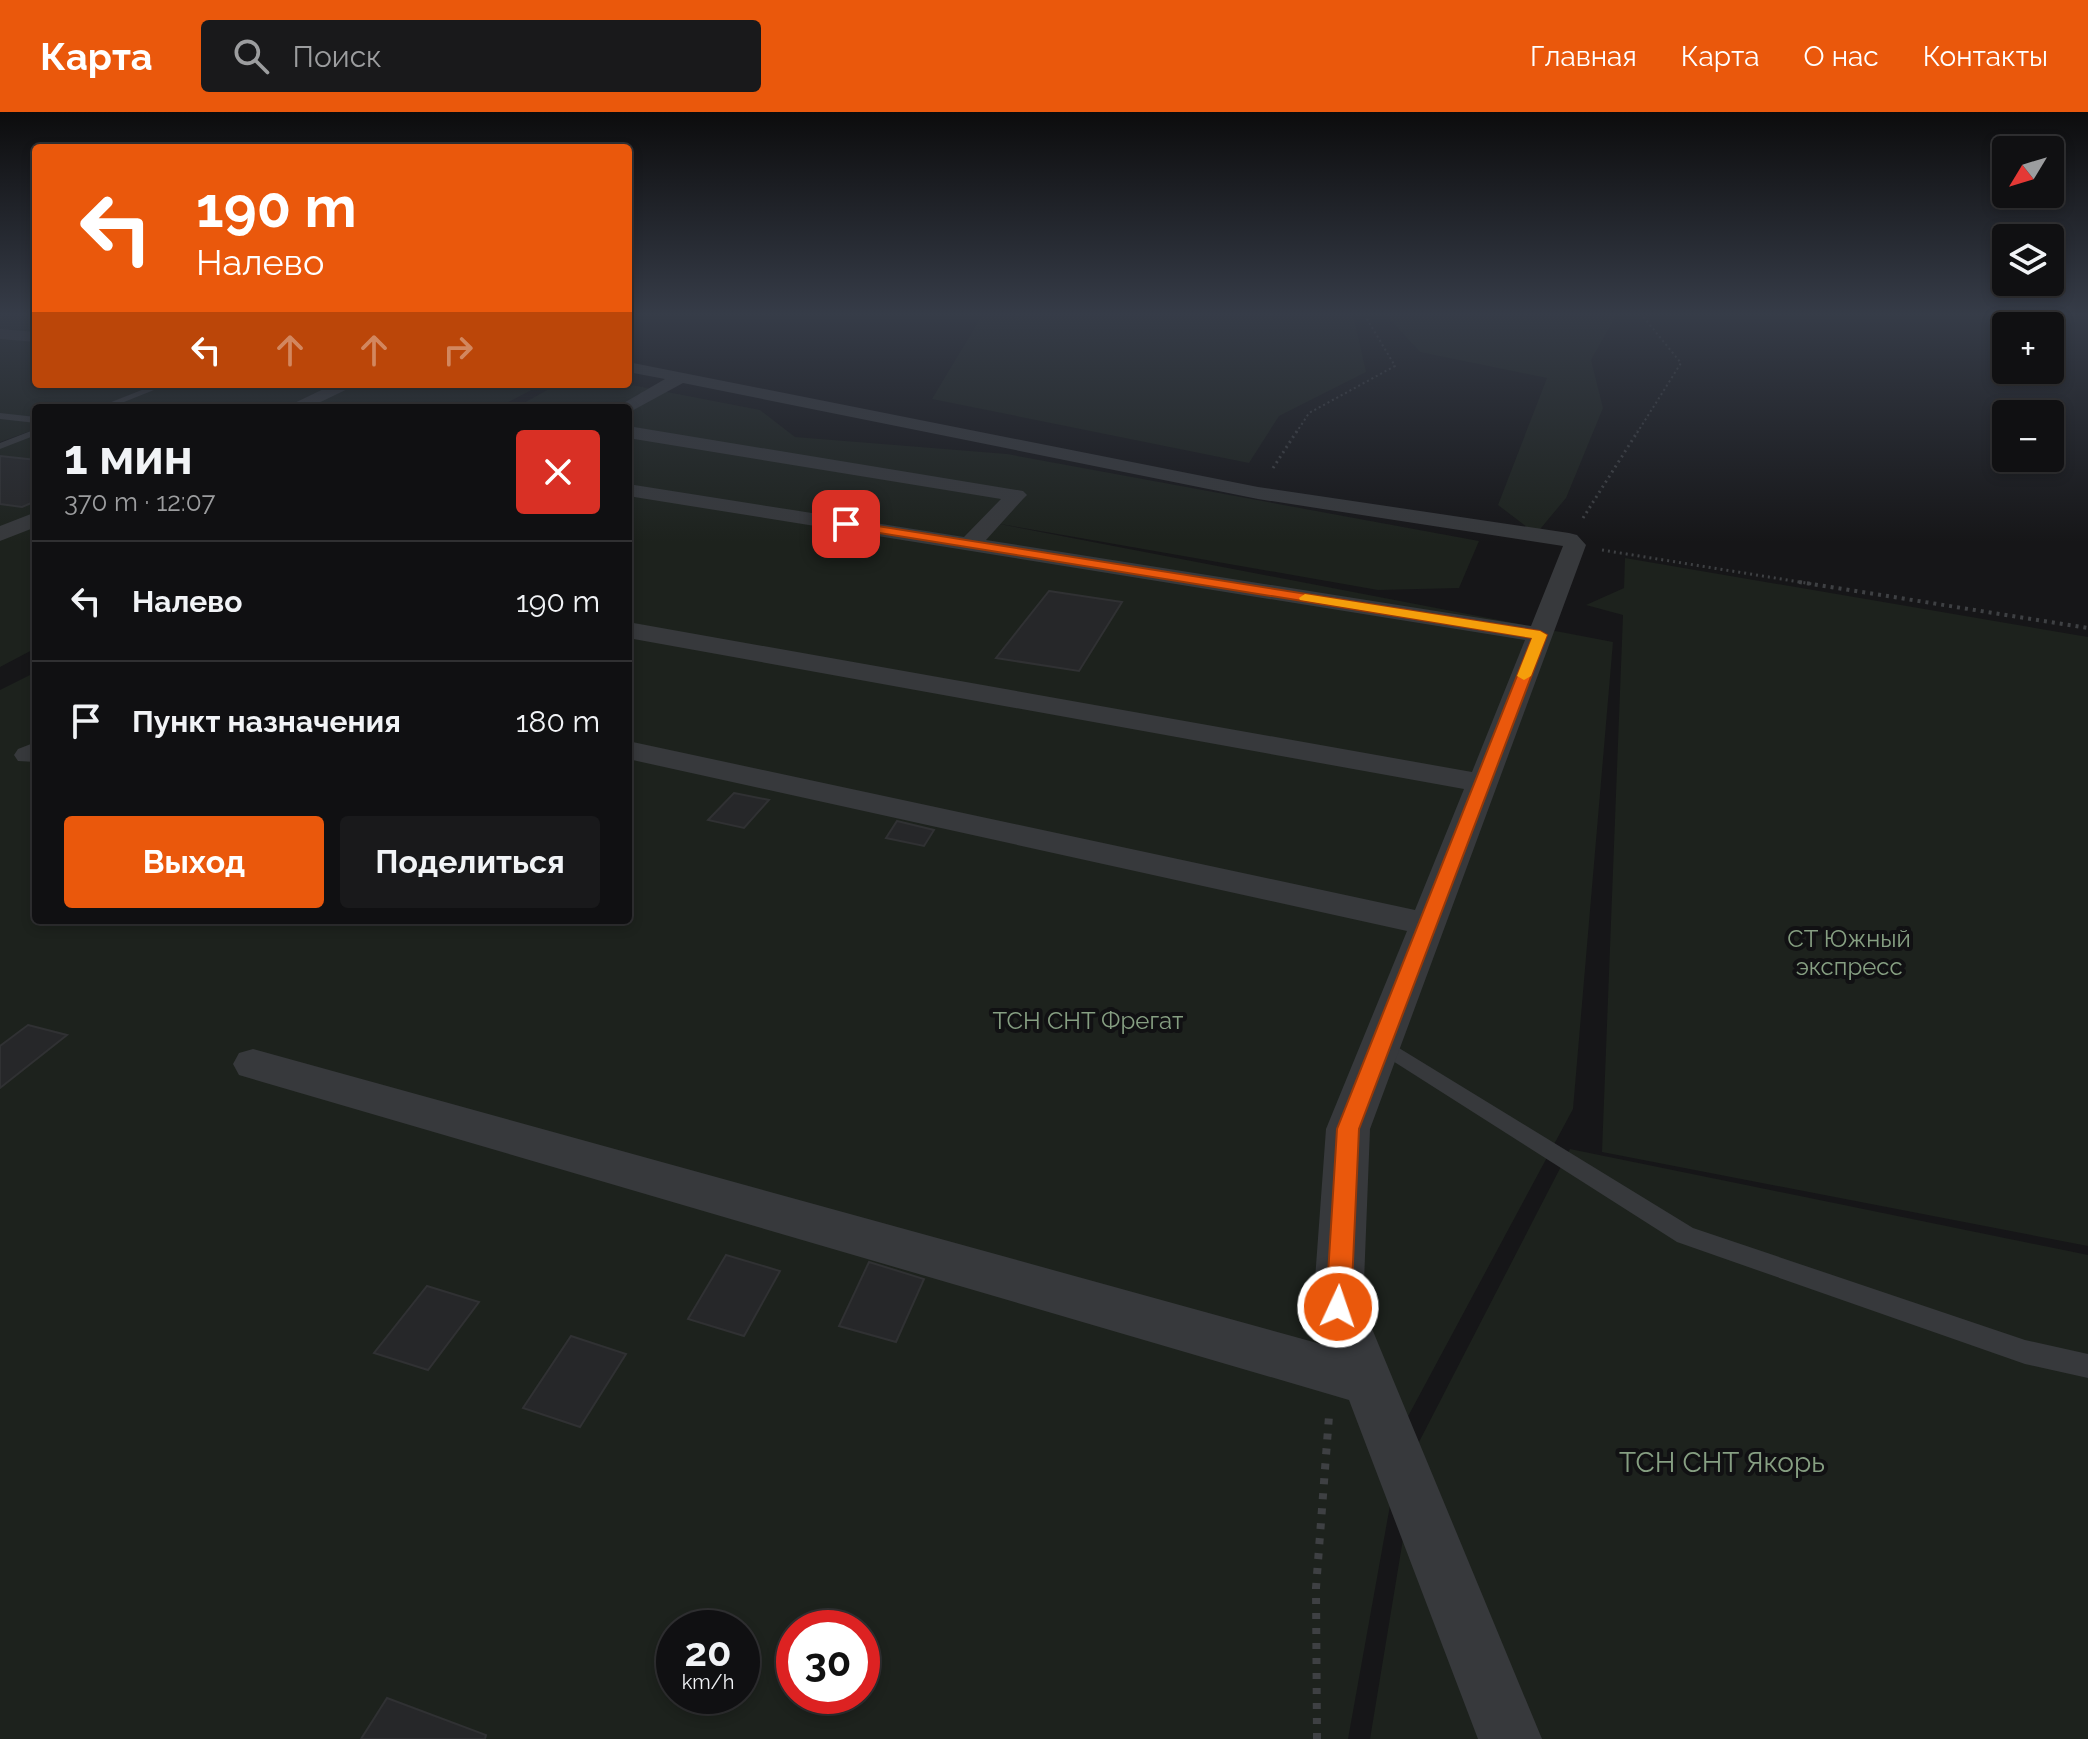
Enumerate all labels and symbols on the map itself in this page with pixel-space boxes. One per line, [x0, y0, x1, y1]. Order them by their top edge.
north arrow [1992, 136, 2064, 208]
pin [812, 490, 880, 558]
park label: СТ Южный экспресс [1787, 924, 1911, 981]
park label: ТСН СНТ Фрегат [993, 1006, 1184, 1035]
position arrow [1296, 1265, 1380, 1349]
park label: ТСН СНТ Якорь [1619, 1446, 1825, 1479]
speed limit sign: 30 [776, 1610, 880, 1714]

